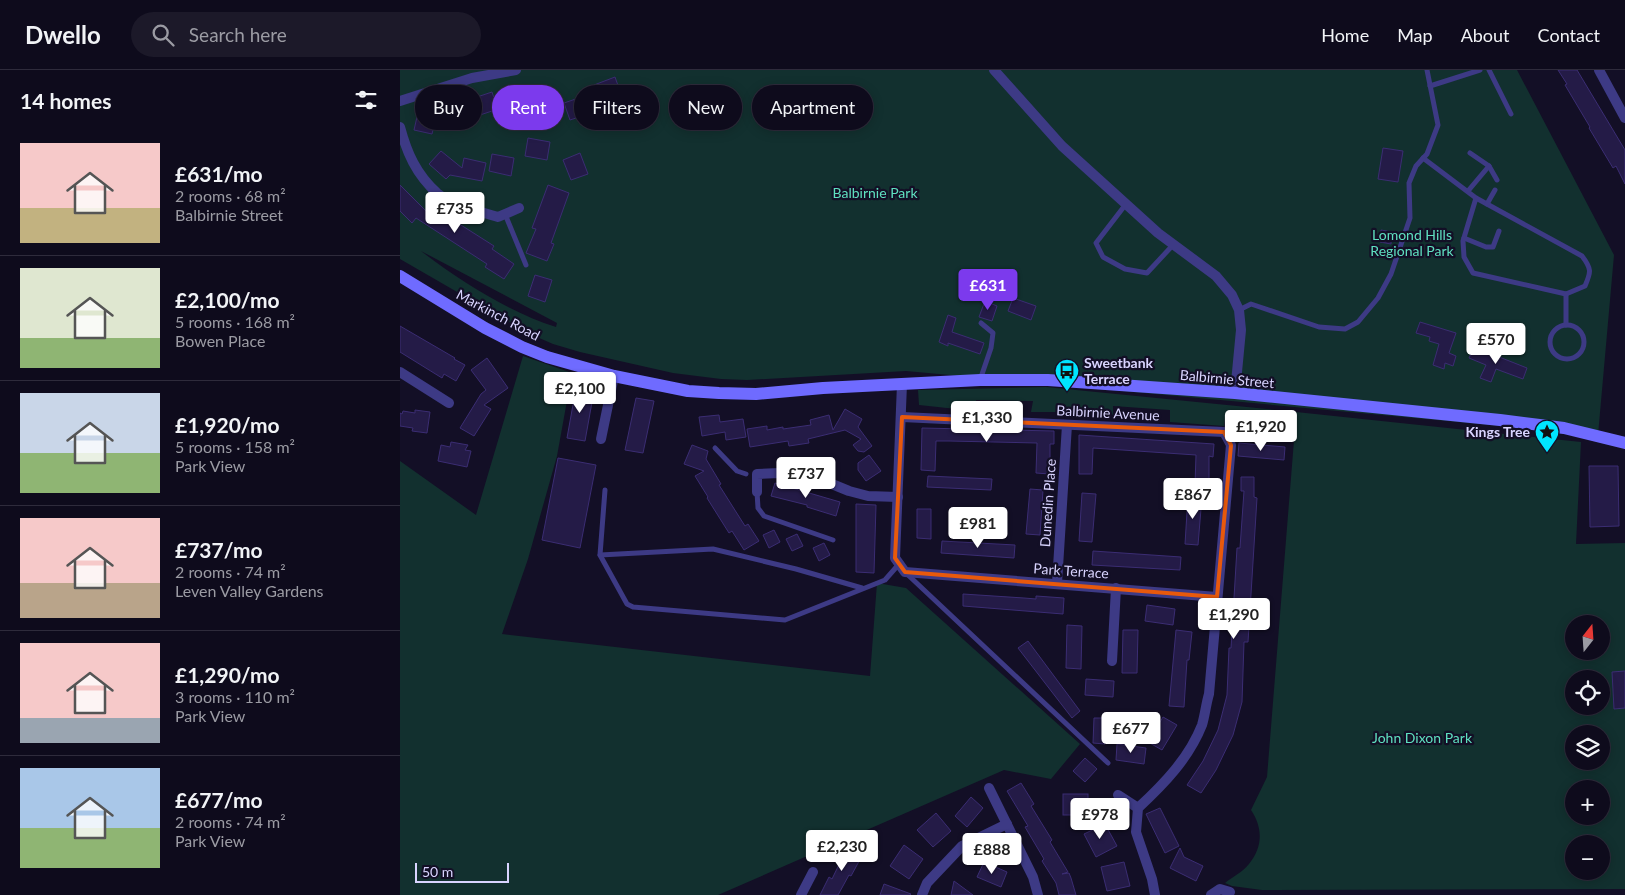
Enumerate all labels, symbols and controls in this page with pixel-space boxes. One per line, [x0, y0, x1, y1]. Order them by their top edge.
search box [131, 12, 481, 57]
text: Dwello [25, 20, 101, 49]
icon: search [149, 21, 177, 49]
text: Search here [189, 23, 287, 46]
text: Home [1321, 24, 1369, 46]
text: Map [1397, 24, 1433, 46]
text: About [1461, 24, 1510, 46]
text: Contact [1538, 24, 1600, 46]
chip: Buy [415, 85, 482, 130]
chip: Rent [492, 85, 564, 130]
chip: Filters [574, 85, 659, 130]
chip: New [669, 85, 742, 130]
chip: Apartment [752, 85, 873, 130]
icon: filters [352, 86, 380, 114]
text: 14 homes [20, 88, 111, 113]
text: £631/mo [175, 161, 263, 186]
icon: home [60, 163, 120, 223]
park label: Balbirnie Park [833, 184, 918, 201]
text: 2 rooms · 68 m² [175, 186, 286, 205]
pin: £735 [425, 191, 485, 234]
text: £735 [436, 198, 474, 217]
text: Balbirnie Street [175, 205, 283, 224]
park label: Lomond Hills Regional Park [1370, 226, 1455, 259]
pin: £631 [958, 268, 1018, 311]
text: £631 [969, 275, 1007, 294]
street label: Markinch Road [454, 285, 543, 344]
text: £2,100/mo [175, 287, 280, 312]
icon: home [60, 288, 120, 348]
text: 5 rooms · 168 m² [175, 312, 295, 331]
pin: £570 [1466, 322, 1526, 365]
text: £570 [1477, 329, 1515, 348]
text: Bowen Place [175, 331, 265, 350]
place label: Sweetbank Terrace [1084, 354, 1154, 387]
bus stop icon: Sweetbank Terrace [1054, 358, 1080, 392]
street label: Balbirnie Street [1179, 366, 1275, 391]
pin: £2,100 [539, 372, 621, 414]
text: £2,100 [555, 378, 605, 397]
pin: £1,330 [946, 400, 1028, 443]
street label: Balbirnie Avenue [1056, 401, 1160, 424]
text: £1,330 [962, 407, 1012, 426]
pin: £1,920 [1220, 410, 1302, 452]
text: £1,920/mo [175, 412, 280, 437]
icon: home [60, 413, 120, 473]
text: £1,920 [1236, 416, 1286, 435]
place icon: Kings Tree [1534, 419, 1560, 453]
place label: Kings Tree [1465, 423, 1531, 440]
text: 5 rooms · 158 m² [175, 437, 295, 456]
text: Park View [175, 456, 245, 475]
pin: £737 [776, 456, 836, 499]
street label: Dunedin Place [1036, 458, 1059, 548]
text: £737 [787, 463, 825, 482]
pin: £867 [1163, 478, 1223, 520]
text: £867 [1174, 484, 1212, 503]
pin: £981 [948, 506, 1008, 549]
text: £981 [959, 513, 997, 532]
text: £737/mo [175, 537, 263, 562]
icon: home [60, 538, 120, 598]
street label: Park Terrace [1033, 559, 1109, 582]
text: 2 rooms · 74 m² [175, 562, 286, 581]
text: Leven Valley Gardens [175, 581, 324, 600]
pin: £1,290 [1193, 598, 1275, 640]
text: £1,290 [1209, 604, 1259, 623]
north arrow [1565, 615, 1610, 660]
map controls [1565, 615, 1610, 880]
text: £1,290/mo [175, 662, 280, 687]
icon: home [60, 663, 120, 723]
button: locate [1565, 670, 1610, 715]
text: 3 rooms · 110 m² [175, 687, 295, 706]
text: Park View [175, 706, 245, 725]
pin: £677 [1101, 712, 1161, 754]
text: £677 [1112, 718, 1150, 737]
button: layers [1565, 725, 1610, 770]
park label: John Dixon Park [1372, 729, 1473, 746]
button: + [1565, 780, 1610, 825]
text: £677/mo [175, 787, 263, 812]
icon: home [60, 788, 120, 848]
pin: £978 [1070, 798, 1130, 840]
text: £978 [1081, 804, 1119, 823]
text: 2 rooms · 74 m² [175, 812, 286, 831]
pin: £2,230 [801, 830, 883, 872]
text: Park View [175, 831, 245, 850]
pin: £888 [962, 832, 1022, 875]
button: − [1565, 835, 1610, 880]
text: £2,230 [817, 836, 867, 855]
text: £888 [973, 839, 1011, 858]
scale bar [415, 860, 509, 883]
text: 50 m [422, 863, 453, 880]

